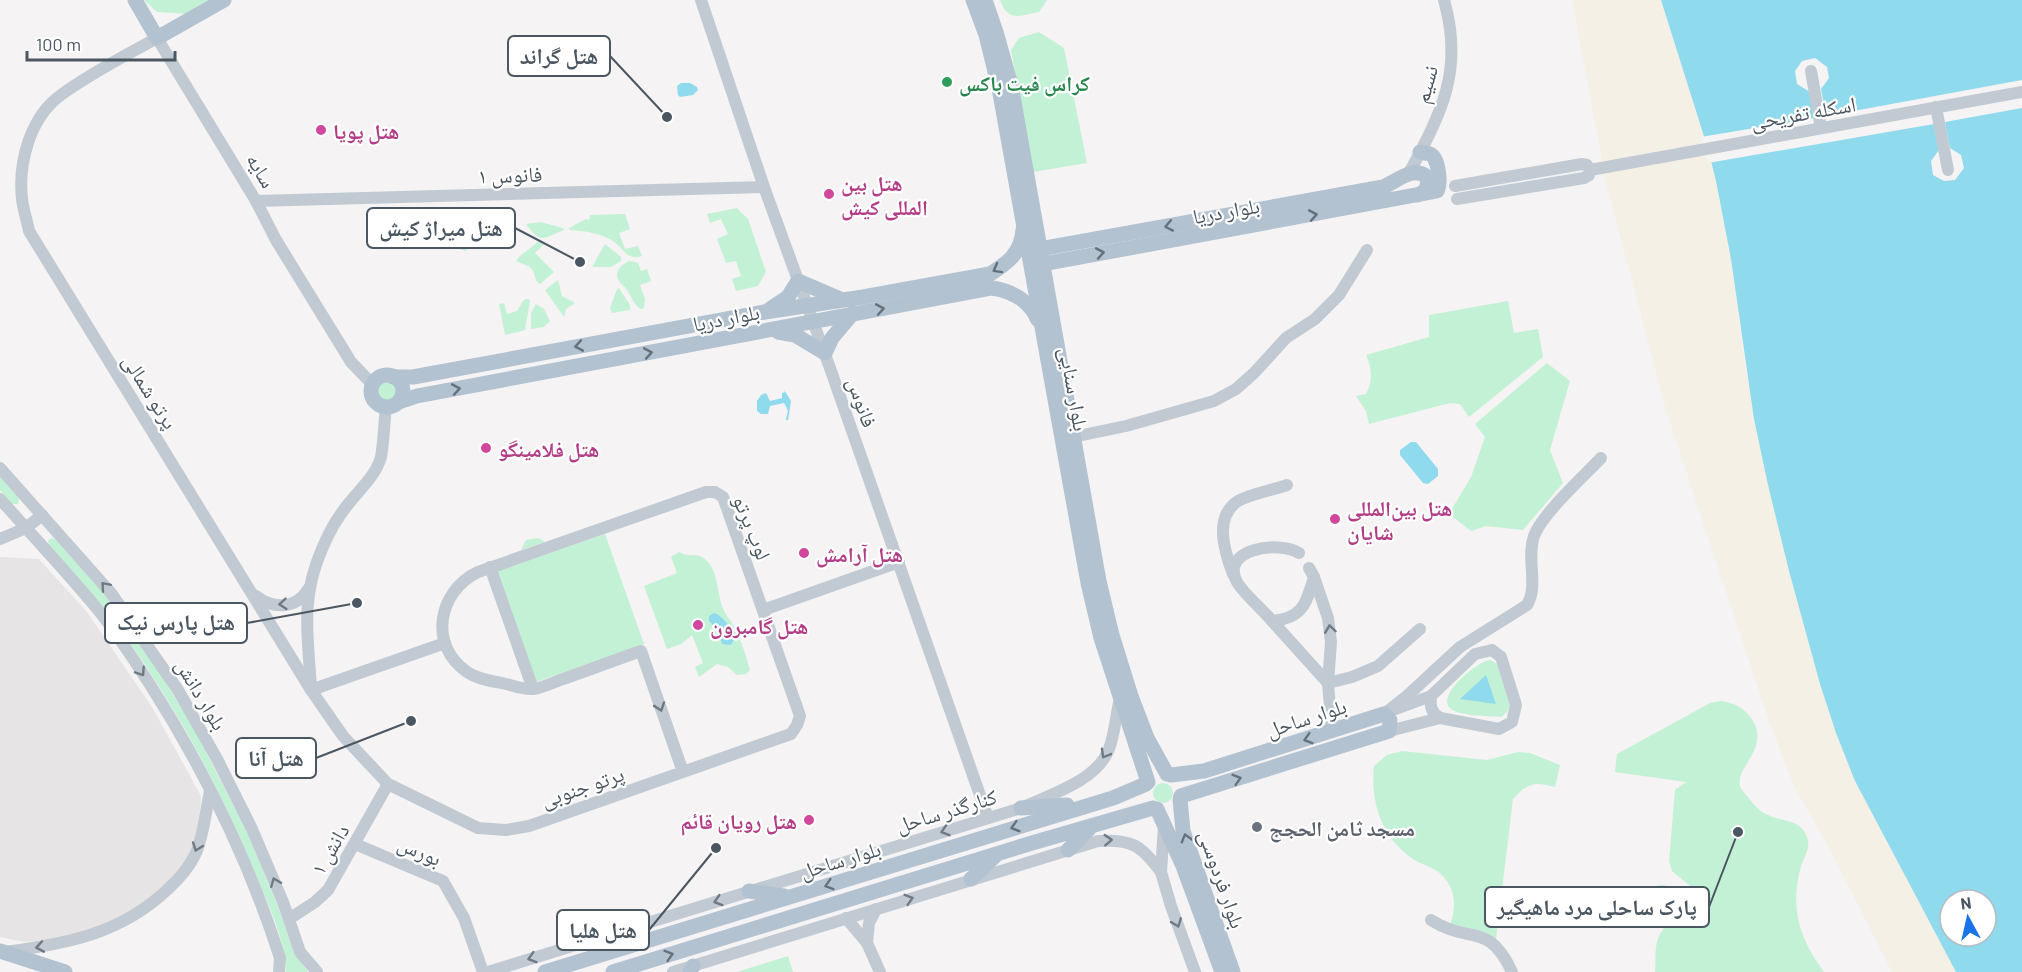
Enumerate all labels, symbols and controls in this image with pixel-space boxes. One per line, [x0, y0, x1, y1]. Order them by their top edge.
scale bar [27, 24, 176, 62]
text: 100 m [36, 33, 81, 55]
callout: هتل گراند [508, 36, 610, 76]
text: هتل گراند [520, 42, 598, 70]
street label: نسیم [1408, 62, 1445, 107]
place label: کراس فیت باکس [959, 70, 1090, 97]
marker: کراس فیت باکس [940, 75, 954, 89]
street label: اسکله تفریحی [1748, 90, 1858, 136]
place label: هتل پویا [333, 118, 399, 145]
marker: هتل پویا [314, 123, 328, 137]
street label: سایه [242, 148, 282, 192]
street label: فانوس ۱ [477, 160, 543, 190]
place label: هتل بین المللی کیش [841, 170, 928, 221]
marker: هتل بین المللی کیش [822, 187, 836, 201]
street label: بلوار دریا [1191, 192, 1261, 229]
callout: هتل میراژ کیش [367, 208, 515, 248]
one-way arrow [1307, 209, 1317, 222]
text: هتل میراژ کیش [379, 214, 503, 242]
one-way arrow [1164, 219, 1174, 232]
one-way arrow [1095, 247, 1105, 260]
one-way arrow [993, 262, 1003, 273]
street label: بلوار دریا [691, 298, 762, 336]
one-way arrow [876, 303, 885, 315]
one-way arrow [574, 339, 584, 352]
street label: بلوار سنایی [1053, 345, 1095, 433]
one-way arrow [642, 347, 652, 360]
street label: پرتو شمالی [117, 349, 184, 434]
street label: فانوس [841, 374, 883, 431]
one-way arrow [450, 383, 460, 396]
place label: هتل فلامینگو [498, 436, 599, 463]
marker: هتل فلامینگو [479, 441, 493, 455]
street label: لوپ پرتو [728, 491, 777, 563]
place label: هتل بین‌المللی شایان [1347, 495, 1452, 545]
marker: هتل بین‌المللی شایان [1328, 512, 1342, 526]
place label: هتل آرامش [816, 541, 903, 568]
marker: هتل آرامش [797, 546, 811, 560]
one-way arrow [101, 582, 112, 593]
one-way arrow [278, 598, 287, 611]
callout: هتل پارس نیک [105, 603, 247, 643]
text: هتل پارس نیک [117, 608, 235, 636]
place label: هتل گامبرون [710, 613, 808, 640]
marker: هتل گامبرون [691, 618, 705, 632]
one-way arrow [1324, 624, 1336, 634]
street label: بلوار دانش [169, 654, 233, 735]
one-way arrow [134, 666, 146, 676]
street label: بلوار ساحل [1263, 692, 1350, 744]
one-way arrow [653, 701, 666, 712]
one-way arrow [1303, 732, 1314, 744]
callout: هتل آنا [236, 738, 316, 778]
text: هتل آنا [248, 744, 304, 772]
one-way arrow [1100, 748, 1112, 758]
street label: پرتو جنوبی [537, 760, 628, 814]
one-way arrow [1231, 774, 1242, 786]
street label: کنارگذر ساحل [893, 783, 1000, 839]
place label: هتل رویان قائم [681, 808, 797, 836]
marker: هتل رویان قائم [802, 813, 816, 827]
place label: مسجد ثامن الحجج [1269, 815, 1415, 843]
street label: دانش ۱ [305, 819, 355, 880]
one-way arrow [1010, 820, 1021, 832]
marker: مسجد ثامن الحجج [1250, 820, 1264, 834]
one-way arrow [940, 824, 951, 836]
street label: بلوار فردوسی [1193, 827, 1251, 932]
street label: بورس [394, 830, 446, 872]
one-way arrow [1181, 833, 1193, 844]
one-way arrow [1104, 834, 1113, 847]
street label: بلوار ساحل [797, 835, 884, 885]
one-way arrow [192, 841, 205, 852]
one-way arrow [270, 877, 282, 888]
one-way arrow [824, 877, 835, 890]
callout: پارک ساحلی مرد ماهیگیر [1485, 887, 1709, 927]
north arrow [1938, 888, 1998, 948]
text: پارک ساحلی مرد ماهیگیر [1496, 893, 1697, 921]
text: N [1959, 893, 1972, 913]
one-way arrow [713, 894, 724, 906]
one-way arrow [903, 894, 914, 906]
callout: هتل هلیا [557, 910, 649, 950]
text: هتل هلیا [569, 916, 637, 944]
one-way arrow [1169, 917, 1182, 927]
one-way arrow [35, 940, 45, 952]
one-way arrow [663, 950, 674, 962]
one-way arrow [527, 951, 538, 963]

